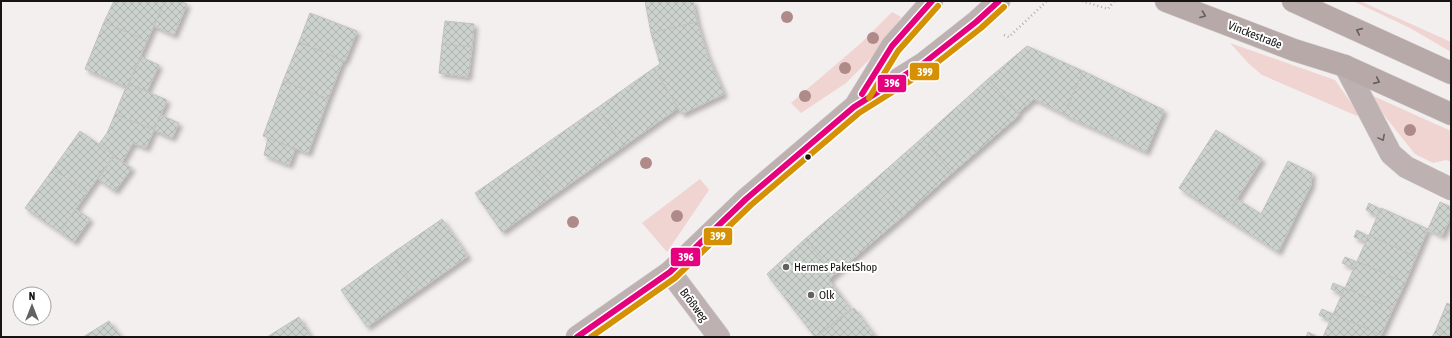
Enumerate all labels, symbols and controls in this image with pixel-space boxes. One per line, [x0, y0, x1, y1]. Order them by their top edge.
one-way arrow [1199, 10, 1206, 18]
street label: Vinckestraße [1226, 18, 1284, 52]
one-way arrow [1356, 28, 1364, 36]
line badge: 399 [909, 62, 940, 81]
text: 399 [917, 66, 933, 78]
line badge: 396 [877, 74, 907, 93]
one-way arrow [1372, 76, 1380, 84]
text: 396 [884, 77, 900, 89]
one-way arrow [1378, 134, 1385, 141]
unlabelled marker [803, 152, 813, 162]
line badge: 399 [703, 227, 733, 246]
text: 399 [710, 230, 726, 242]
line badge: 396 [670, 247, 701, 267]
text: 396 [678, 251, 694, 263]
place label: Hermes PaketShop [794, 260, 878, 274]
marker: Hermes PaketShop [781, 262, 791, 272]
north arrow [12, 286, 52, 326]
street label: Brößweg [677, 286, 712, 325]
place label: Olk [819, 288, 835, 302]
text: N [29, 290, 35, 302]
marker: Olk [806, 290, 816, 300]

